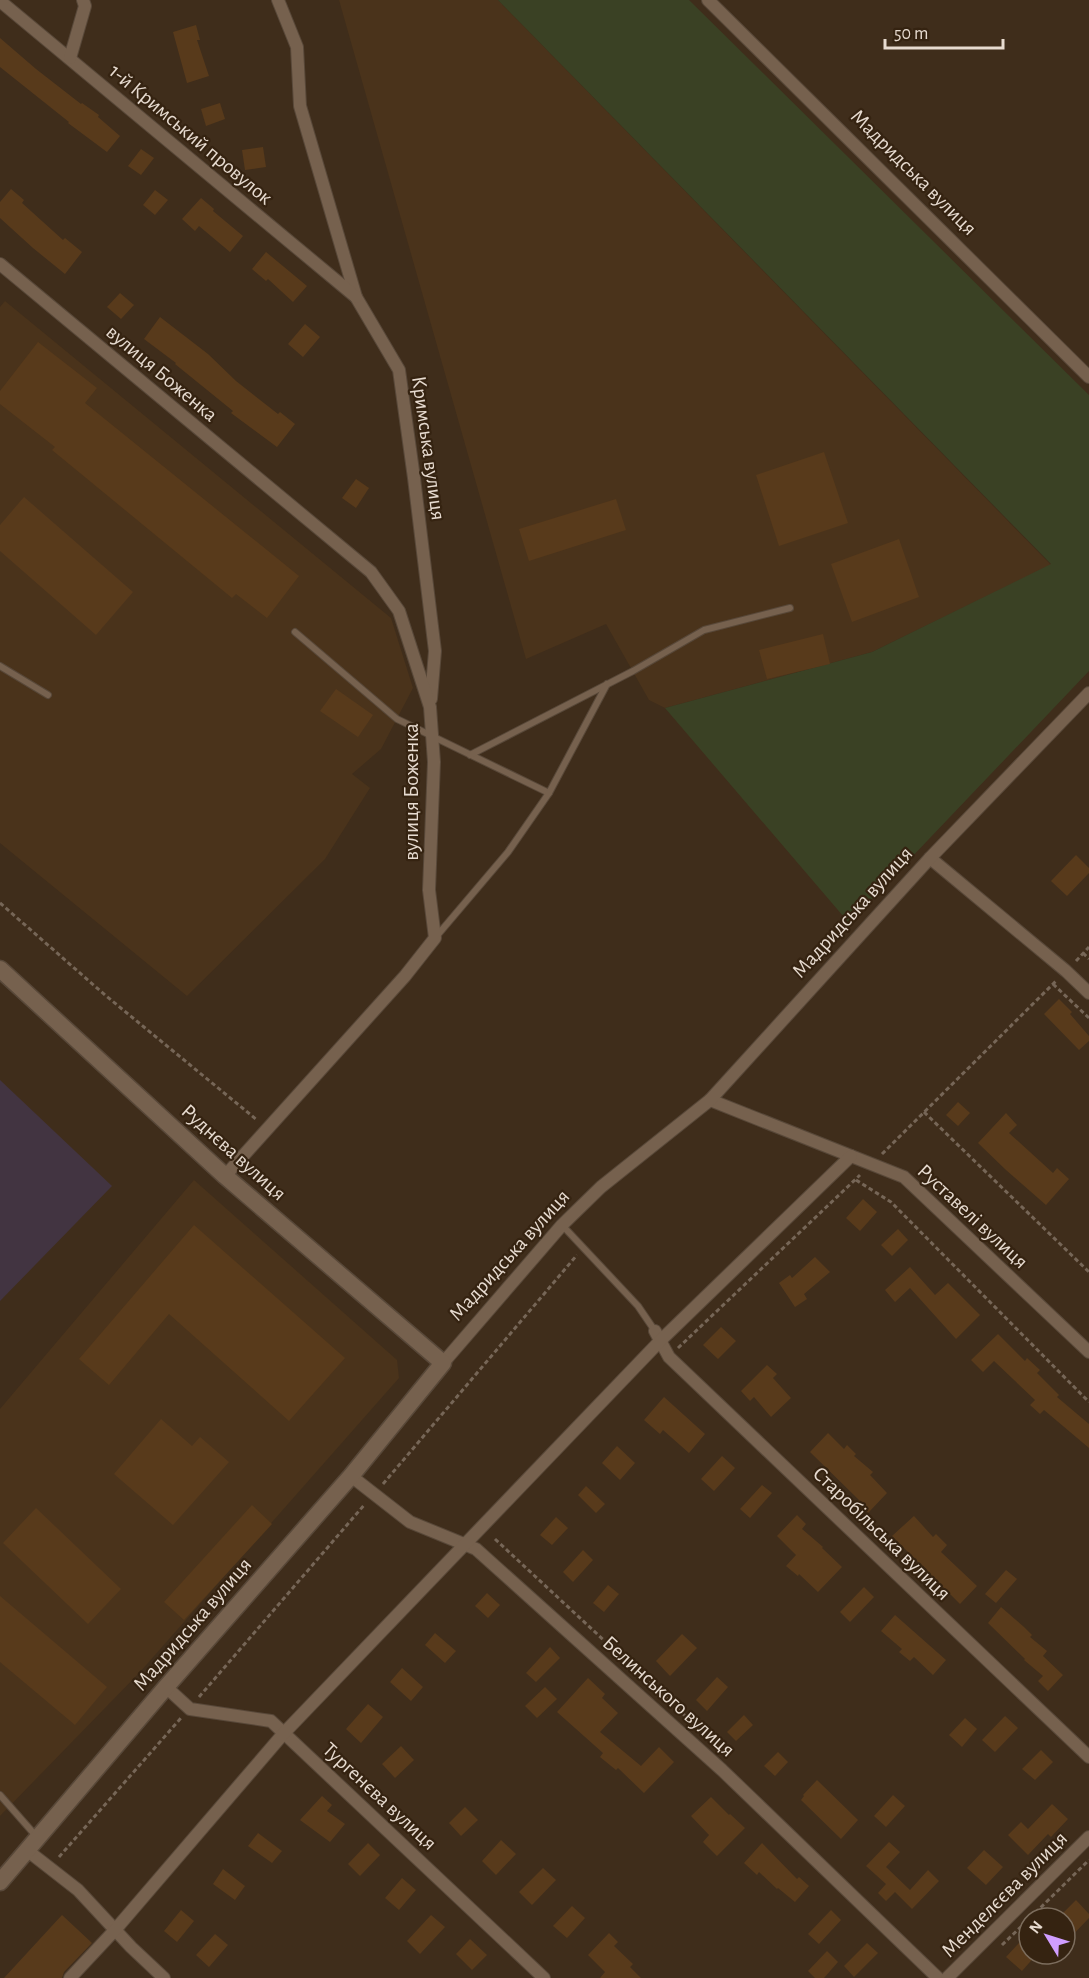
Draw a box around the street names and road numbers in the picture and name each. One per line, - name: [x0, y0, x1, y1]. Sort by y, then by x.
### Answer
- street label: 1-й Кримський провулок: [105, 60, 277, 209]
- street label: Мадридська вулиця: [847, 105, 981, 239]
- street label: вулиця Боженка: [102, 321, 221, 426]
- street label: Кримська вулиця: [408, 375, 449, 521]
- street label: вулиця Боженка: [401, 723, 422, 861]
- street label: Мадридська вулиця: [788, 843, 917, 982]
- street label: Руднєва вулиця: [177, 1100, 290, 1205]
- street label: Руставелі вулиця: [913, 1160, 1032, 1273]
- street label: Мадридська вулиця: [445, 1186, 574, 1325]
- street label: Старобільська вулиця: [809, 1463, 954, 1604]
- street label: Мадридська вулиця: [129, 1554, 256, 1695]
- street label: Белинського вулиця: [599, 1632, 739, 1761]
- street label: Тургенєва вулиця: [319, 1739, 441, 1854]
- street label: Менделєєва вулиця: [937, 1827, 1071, 1961]

